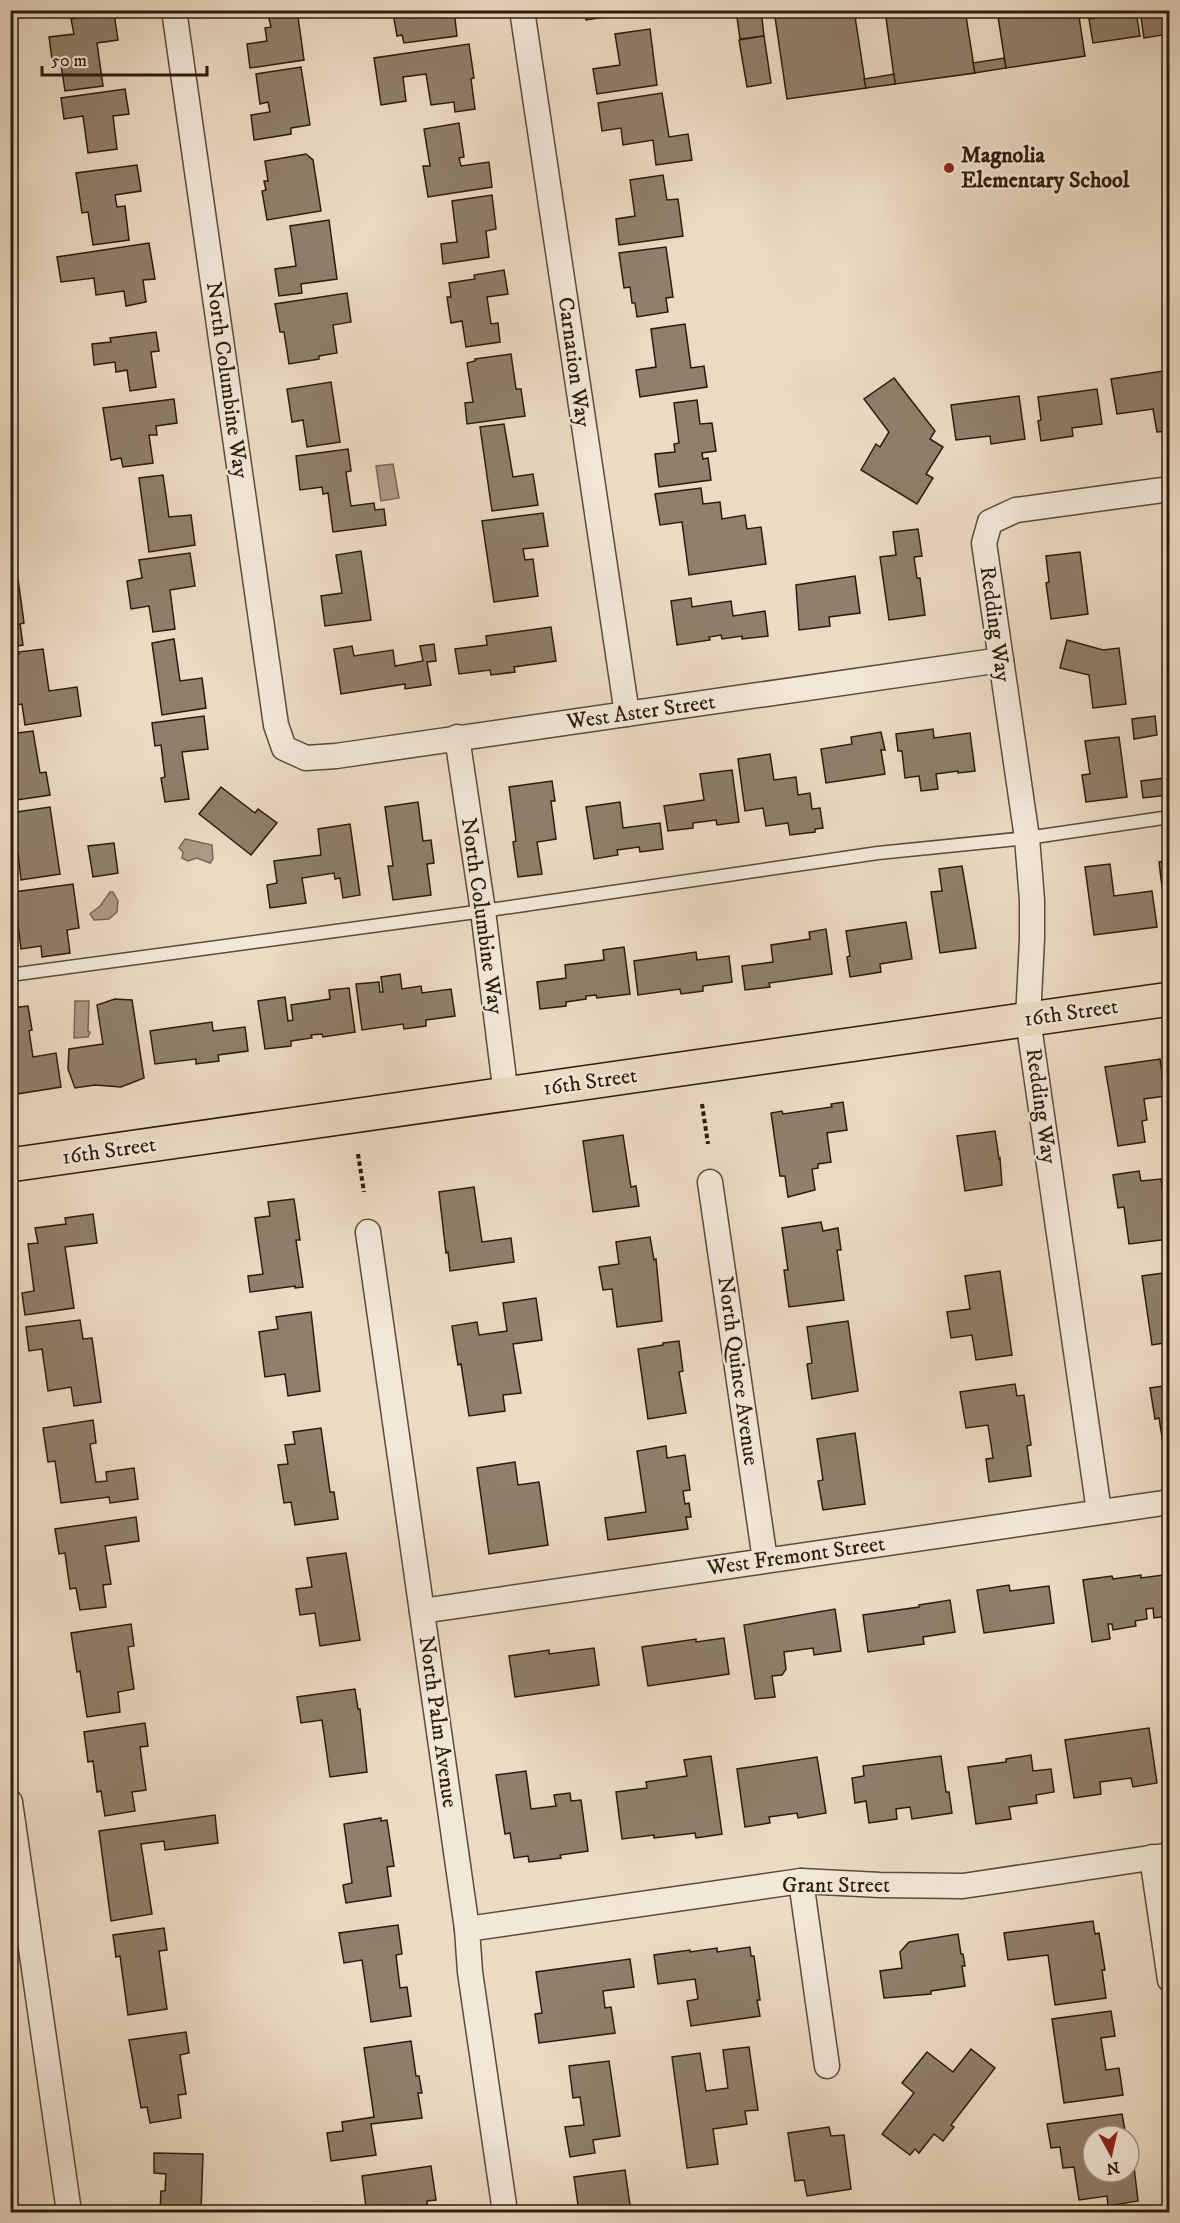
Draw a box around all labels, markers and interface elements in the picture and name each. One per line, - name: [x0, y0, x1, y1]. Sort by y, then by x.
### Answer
- scale bar: [42, 39, 207, 77]
- text: 50 m: [51, 50, 87, 72]
- place label: Magnolia Elementary School: [961, 142, 1130, 194]
- marker: Magnolia Elementary School: [942, 161, 956, 175]
- street label: North Columbine Way: [200, 280, 254, 481]
- street label: Carnation Way: [552, 295, 597, 429]
- street label: Redding Way: [974, 564, 1017, 684]
- street label: West Aster Street: [564, 688, 717, 736]
- street label: North Columbine Way: [455, 816, 509, 1017]
- street label: 16th Street: [1022, 993, 1120, 1033]
- street label: Redding Way: [1020, 1046, 1063, 1166]
- street label: 16th Street: [541, 1062, 639, 1102]
- street label: 16th Street: [60, 1131, 158, 1171]
- street label: North Quince Avenue: [711, 1275, 765, 1467]
- street label: West Fremont Street: [704, 1530, 887, 1582]
- street label: North Palm Avenue: [413, 1634, 463, 1810]
- street label: Grant Street: [782, 1872, 890, 1899]
- north arrow: [1081, 2124, 1141, 2184]
- text: N: [1105, 2157, 1121, 2179]

